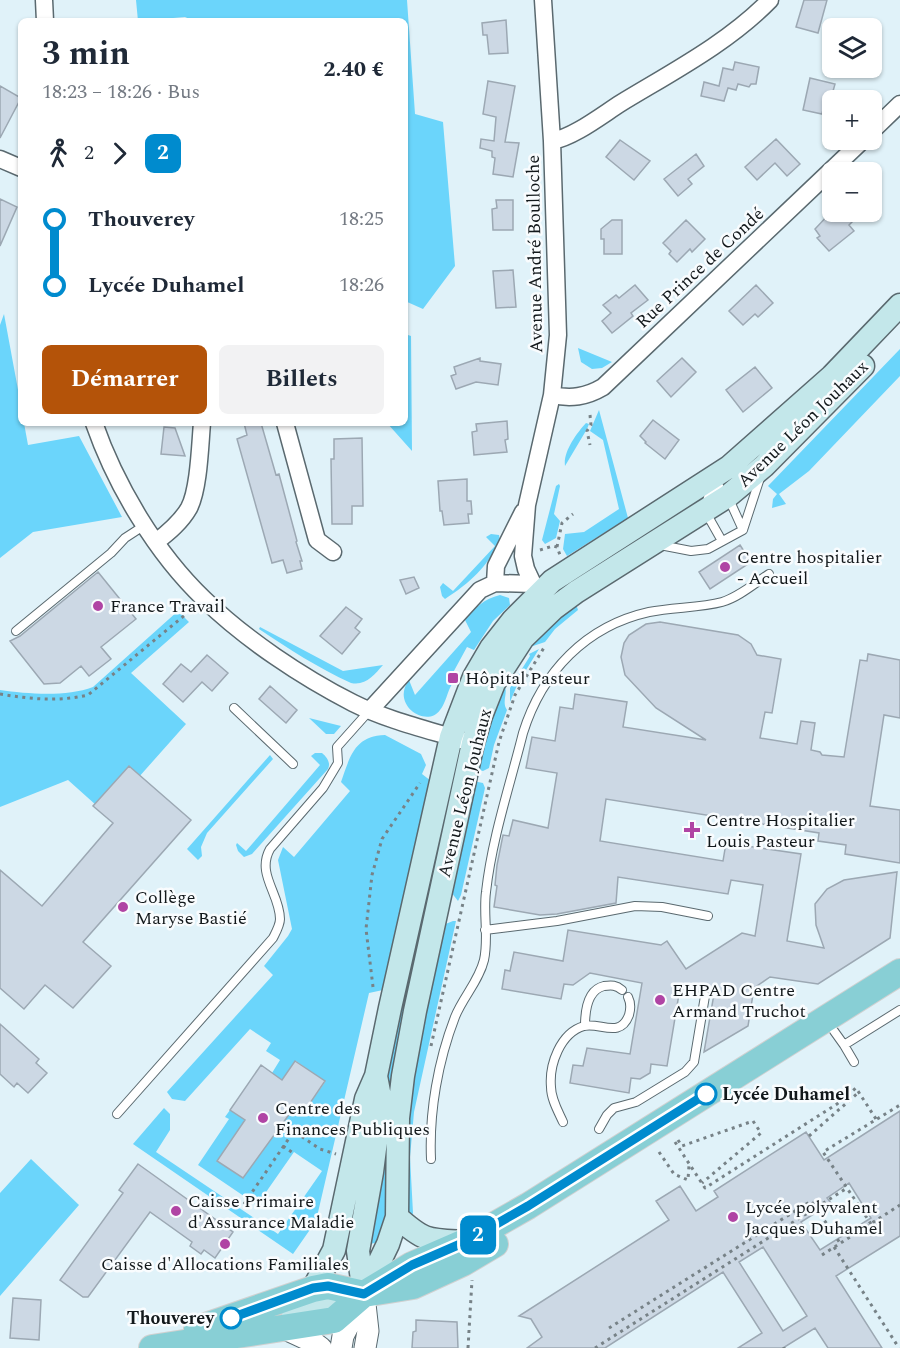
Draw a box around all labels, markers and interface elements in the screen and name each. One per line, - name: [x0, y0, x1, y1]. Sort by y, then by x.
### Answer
- map controls: [822, 18, 882, 222]
- button: layers: [822, 18, 882, 78]
- text: 3 min: [42, 29, 130, 79]
- text: 2.40 €: [323, 53, 384, 86]
- text: 18:23 – 18:26 · Bus: [42, 77, 200, 107]
- button: +: [822, 90, 882, 150]
- icon: walk: [42, 137, 75, 170]
- icon: forward: [103, 137, 136, 170]
- text: 2: [157, 137, 169, 169]
- text: 2: [84, 138, 94, 168]
- street label: Avenue André Boulloche: [520, 155, 550, 353]
- button: −: [822, 162, 882, 222]
- street label: Rue Prince de Condé: [630, 201, 770, 335]
- text: Thouverey: [88, 203, 195, 236]
- text: 18:25: [339, 204, 384, 234]
- text: Lycée Duhamel: [88, 269, 244, 302]
- text: 18:26: [339, 270, 384, 300]
- button: Démarrer: [42, 345, 207, 414]
- button: Billets: [219, 345, 384, 414]
- street label: Avenue Léon Jouhaux: [731, 354, 875, 494]
- place label: Centre hospitalier - Accueil: [737, 544, 882, 592]
- marker: Centre hospitalier - Accueil: [718, 560, 732, 574]
- place label: France Travail: [110, 593, 225, 620]
- marker: France Travail: [91, 599, 105, 613]
- place label: Hôpital Pasteur: [465, 665, 590, 692]
- marker: Hôpital Pasteur: [446, 671, 460, 685]
- street label: Avenue Léon Jouhaux: [431, 706, 499, 880]
- place label: Centre Hospitalier Louis Pasteur: [706, 807, 855, 855]
- marker: Centre Hospitalier Louis Pasteur: [683, 821, 701, 839]
- place label: Collège Maryse Bastié: [135, 884, 247, 932]
- marker: Collège Maryse Bastié: [116, 900, 130, 914]
- place label: EHPAD Centre Armand Truchot: [672, 977, 806, 1025]
- marker: EHPAD Centre Armand Truchot: [653, 993, 667, 1007]
- place label: Lycée Duhamel: [722, 1081, 850, 1108]
- marker: Lycée Duhamel: [695, 1083, 717, 1105]
- place label: Centre des Finances Publiques: [275, 1095, 430, 1143]
- marker: Centre des Finances Publiques: [256, 1111, 270, 1125]
- place label: Caisse Primaire d'Assurance Maladie: [188, 1188, 354, 1236]
- place label: Lycée polyvalent Jacques Duhamel: [745, 1194, 883, 1242]
- marker: Caisse Primaire d'Assurance Maladie: [169, 1204, 183, 1218]
- marker: Lycée polyvalent Jacques Duhamel: [726, 1210, 740, 1224]
- line badge: 2: [458, 1216, 498, 1254]
- text: 2: [472, 1219, 484, 1251]
- marker: Caisse d'Allocations Familiales: [218, 1237, 232, 1251]
- place label: Caisse d'Allocations Familiales: [101, 1251, 349, 1278]
- place label: Thouverey: [127, 1305, 215, 1332]
- marker: Thouverey: [220, 1307, 242, 1329]

